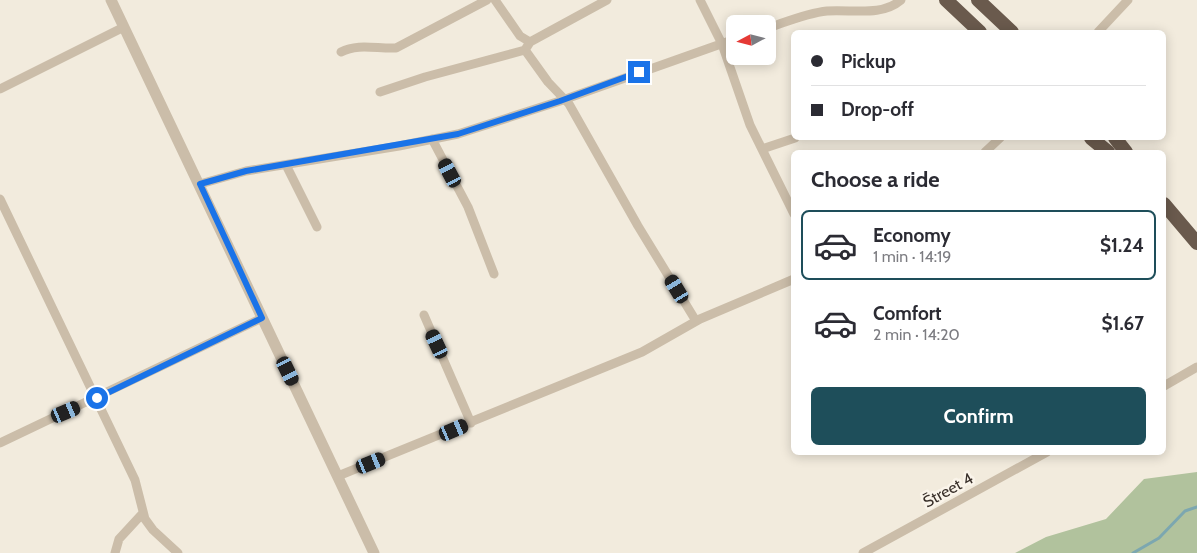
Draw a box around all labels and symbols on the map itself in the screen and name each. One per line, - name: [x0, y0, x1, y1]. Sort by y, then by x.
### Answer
- north arrow: [726, 15, 776, 65]
- route end: [628, 61, 650, 83]
- car: [436, 156, 463, 190]
- car: [662, 272, 691, 306]
- car: [423, 327, 450, 361]
- car: [274, 354, 301, 388]
- route start: [86, 387, 108, 409]
- car: [49, 399, 82, 425]
- car: [437, 417, 470, 443]
- car: [354, 450, 387, 476]
- street label: S̄treet 4: [920, 469, 976, 511]

